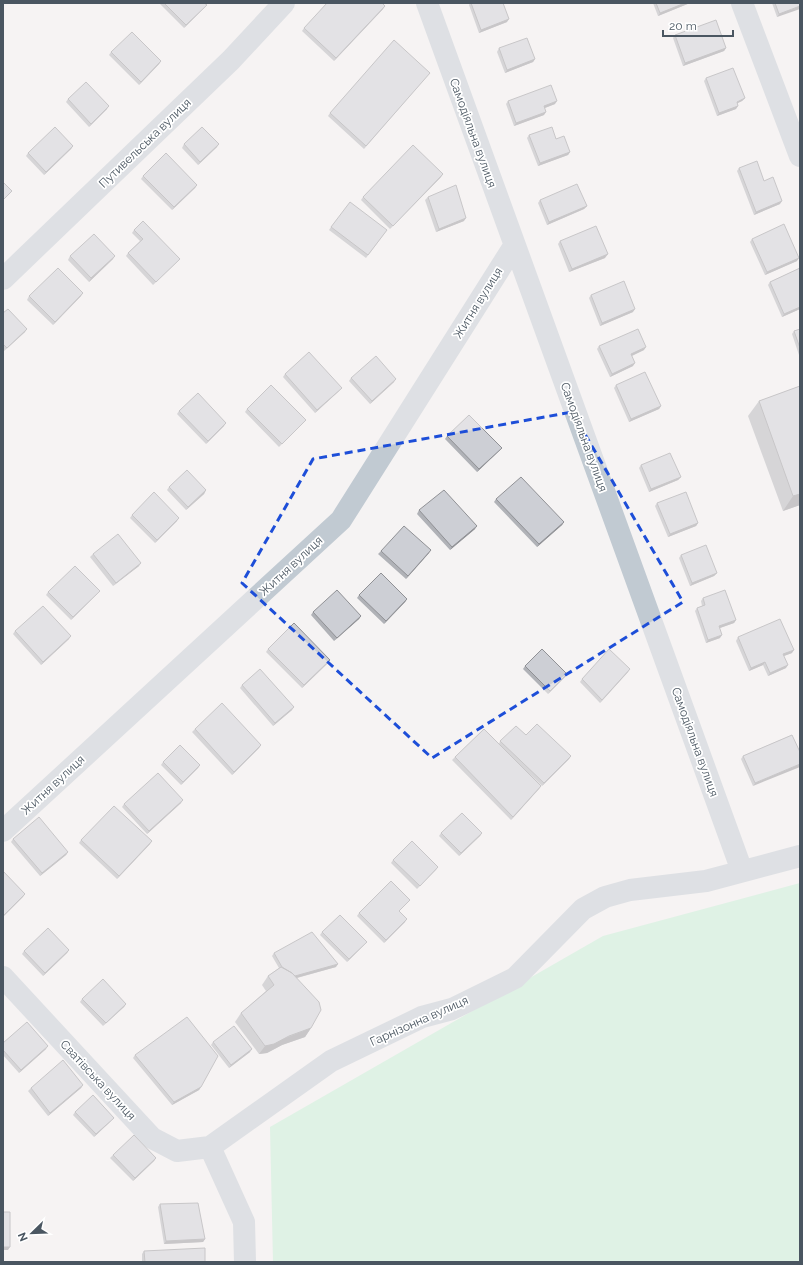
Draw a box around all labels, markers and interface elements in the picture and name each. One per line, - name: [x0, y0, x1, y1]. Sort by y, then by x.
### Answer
- scale bar: [663, 12, 733, 38]
- text: 20 m: [669, 19, 697, 33]
- street label: Самодіяльна вулиця: [447, 76, 499, 190]
- street label: Путивельська вулиця: [96, 95, 194, 191]
- street label: Житня вулиця: [451, 265, 505, 341]
- street label: Самодіяльна вулиця: [558, 380, 610, 494]
- street label: Житня вулиця: [257, 533, 325, 599]
- street label: Самодіяльна вулиця: [669, 685, 721, 799]
- street label: Житня вулиця: [19, 752, 87, 818]
- street label: Гарнізонна вулиця: [368, 993, 470, 1049]
- street label: Сватівська вулиця: [57, 1037, 139, 1123]
- north arrow: [12, 1213, 52, 1253]
- text: N: [16, 1230, 31, 1243]

